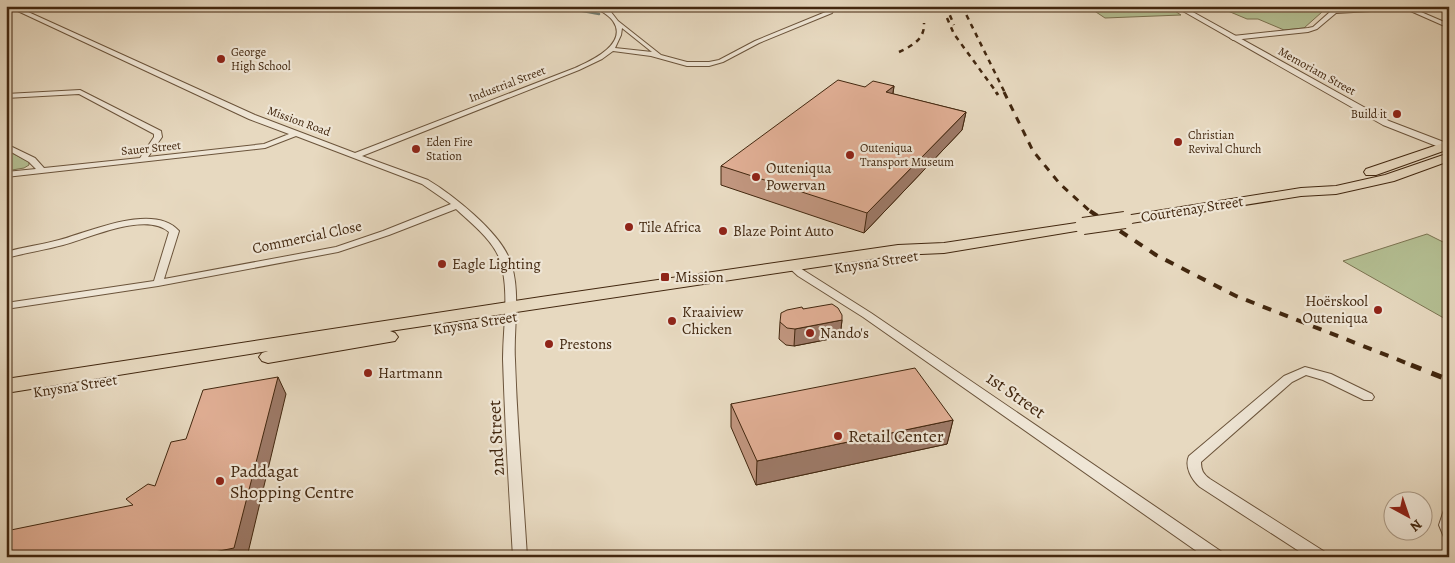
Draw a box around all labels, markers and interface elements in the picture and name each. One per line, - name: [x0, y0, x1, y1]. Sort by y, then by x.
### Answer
- street label: Memoriam Street: [1275, 43, 1359, 99]
- place label: George High School: [231, 44, 291, 74]
- marker: George High School: [215, 53, 227, 65]
- street label: Industrial Street: [466, 62, 548, 106]
- street label: Mission Road: [265, 102, 333, 140]
- place label: Build it: [1351, 106, 1387, 122]
- marker: Build it: [1391, 108, 1403, 120]
- place label: Christian Revival Church: [1188, 127, 1262, 157]
- place label: Eden Fire Station: [426, 134, 473, 164]
- marker: Christian Revival Church: [1172, 136, 1184, 148]
- street label: Sauer Street: [120, 137, 182, 159]
- place label: Outeniqua Transport Museum: [860, 140, 954, 170]
- marker: Eden Fire Station: [410, 143, 422, 155]
- marker: Outeniqua Transport Museum: [844, 149, 856, 161]
- place label: Outeniqua Powervan: [766, 158, 831, 195]
- marker: Outeniqua Powervan: [750, 171, 762, 183]
- street label: Courtenay Street: [1139, 191, 1245, 227]
- street label: Commercial Close: [250, 216, 364, 258]
- place label: Tile Africa: [639, 217, 701, 237]
- marker: Tile Africa: [623, 221, 635, 233]
- place label: Blaze Point Auto: [733, 221, 834, 241]
- marker: Blaze Point Auto: [717, 225, 729, 237]
- street label: Knysna Street: [832, 245, 920, 279]
- place label: Eagle Lighting: [452, 254, 541, 274]
- marker: Eagle Lighting: [436, 258, 448, 270]
- place label: Mission: [675, 267, 724, 287]
- marker: Mission: [659, 271, 671, 283]
- place label: Hoërskool Outeniqua: [1303, 291, 1368, 328]
- place label: Kraaiview Chicken: [682, 302, 744, 339]
- marker: Hoërskool Outeniqua: [1372, 304, 1384, 316]
- street label: Knysna Street: [431, 306, 519, 340]
- marker: Kraaiview Chicken: [666, 315, 678, 327]
- place label: Nando's: [820, 323, 869, 343]
- marker: Nando's: [804, 327, 816, 339]
- place label: Prestons: [559, 334, 612, 354]
- marker: Prestons: [543, 338, 555, 350]
- place label: Hartmann: [378, 363, 443, 383]
- street label: 1st Street: [982, 366, 1050, 424]
- marker: Hartmann: [362, 367, 374, 379]
- street label: Knysna Street: [31, 369, 119, 403]
- street label: 2nd Street: [482, 399, 510, 477]
- place label: Retail Center: [848, 424, 944, 448]
- marker: Retail Center: [832, 430, 844, 442]
- place label: Paddagat Shopping Centre: [230, 459, 354, 504]
- marker: Paddagat Shopping Centre: [214, 475, 226, 487]
- north arrow: [1382, 490, 1432, 540]
- text: N: [1406, 515, 1426, 536]

